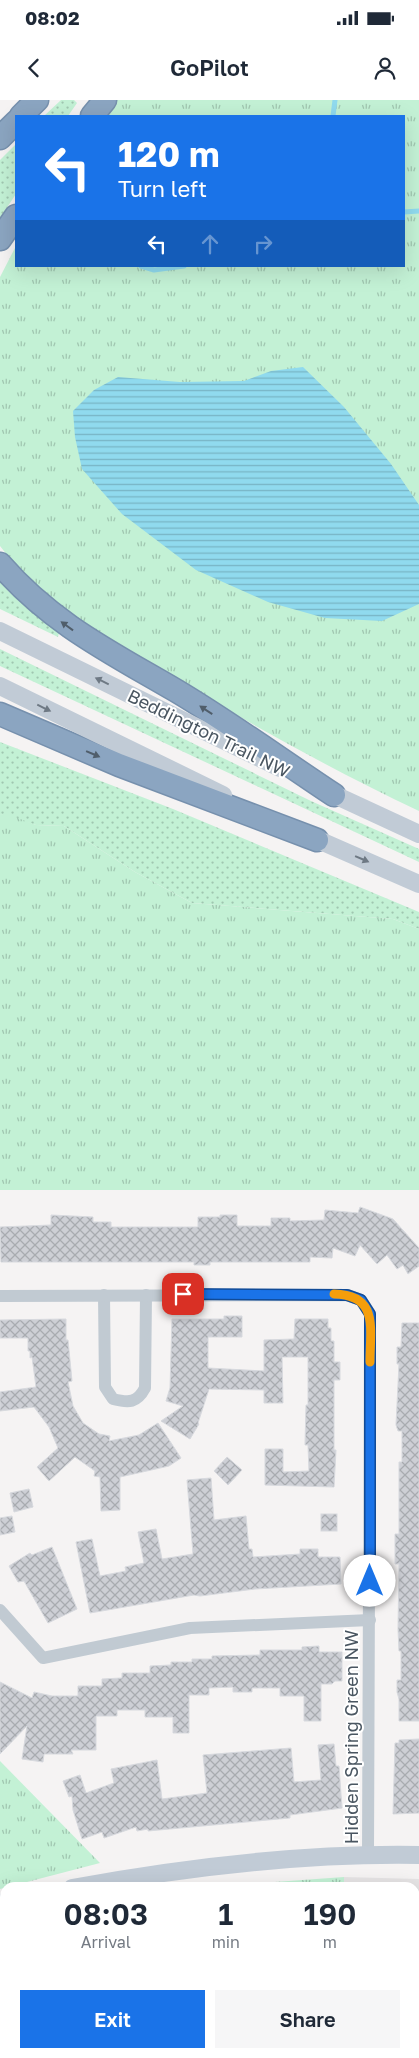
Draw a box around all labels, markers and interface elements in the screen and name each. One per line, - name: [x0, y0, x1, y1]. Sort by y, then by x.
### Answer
- text: 08:02: [25, 6, 80, 29]
- icon: back: [20, 54, 48, 82]
- text: GoPilot: [170, 54, 249, 81]
- icon: person: [371, 54, 399, 82]
- text: 120 m: [118, 133, 220, 175]
- icon: left: [35, 135, 100, 200]
- text: Turn left: [118, 175, 207, 202]
- icon: left: [143, 230, 171, 258]
- icon: ahead: [196, 230, 224, 258]
- icon: right: [249, 230, 277, 258]
- one-way arrow: [60, 621, 74, 631]
- one-way arrow: [94, 677, 109, 685]
- street label: Beddington Trail NW: [124, 684, 294, 782]
- one-way arrow: [37, 704, 51, 712]
- one-way arrow: [199, 705, 212, 715]
- one-way arrow: [86, 750, 100, 758]
- one-way arrow: [355, 856, 369, 864]
- pin: [162, 1273, 204, 1315]
- icon: arrive: [169, 1280, 197, 1308]
- position arrow: [343, 1554, 395, 1606]
- street label: Hidden Spring Green NW: [340, 1630, 362, 1844]
- text: 08:03: [64, 1896, 148, 1932]
- text: 1: [218, 1896, 233, 1932]
- text: 190: [303, 1896, 356, 1932]
- text: Arrival: [81, 1932, 131, 1952]
- text: min: [212, 1932, 240, 1952]
- text: m: [323, 1932, 337, 1952]
- button: Exit: [20, 1990, 205, 2048]
- button: Share: [215, 1990, 400, 2048]

